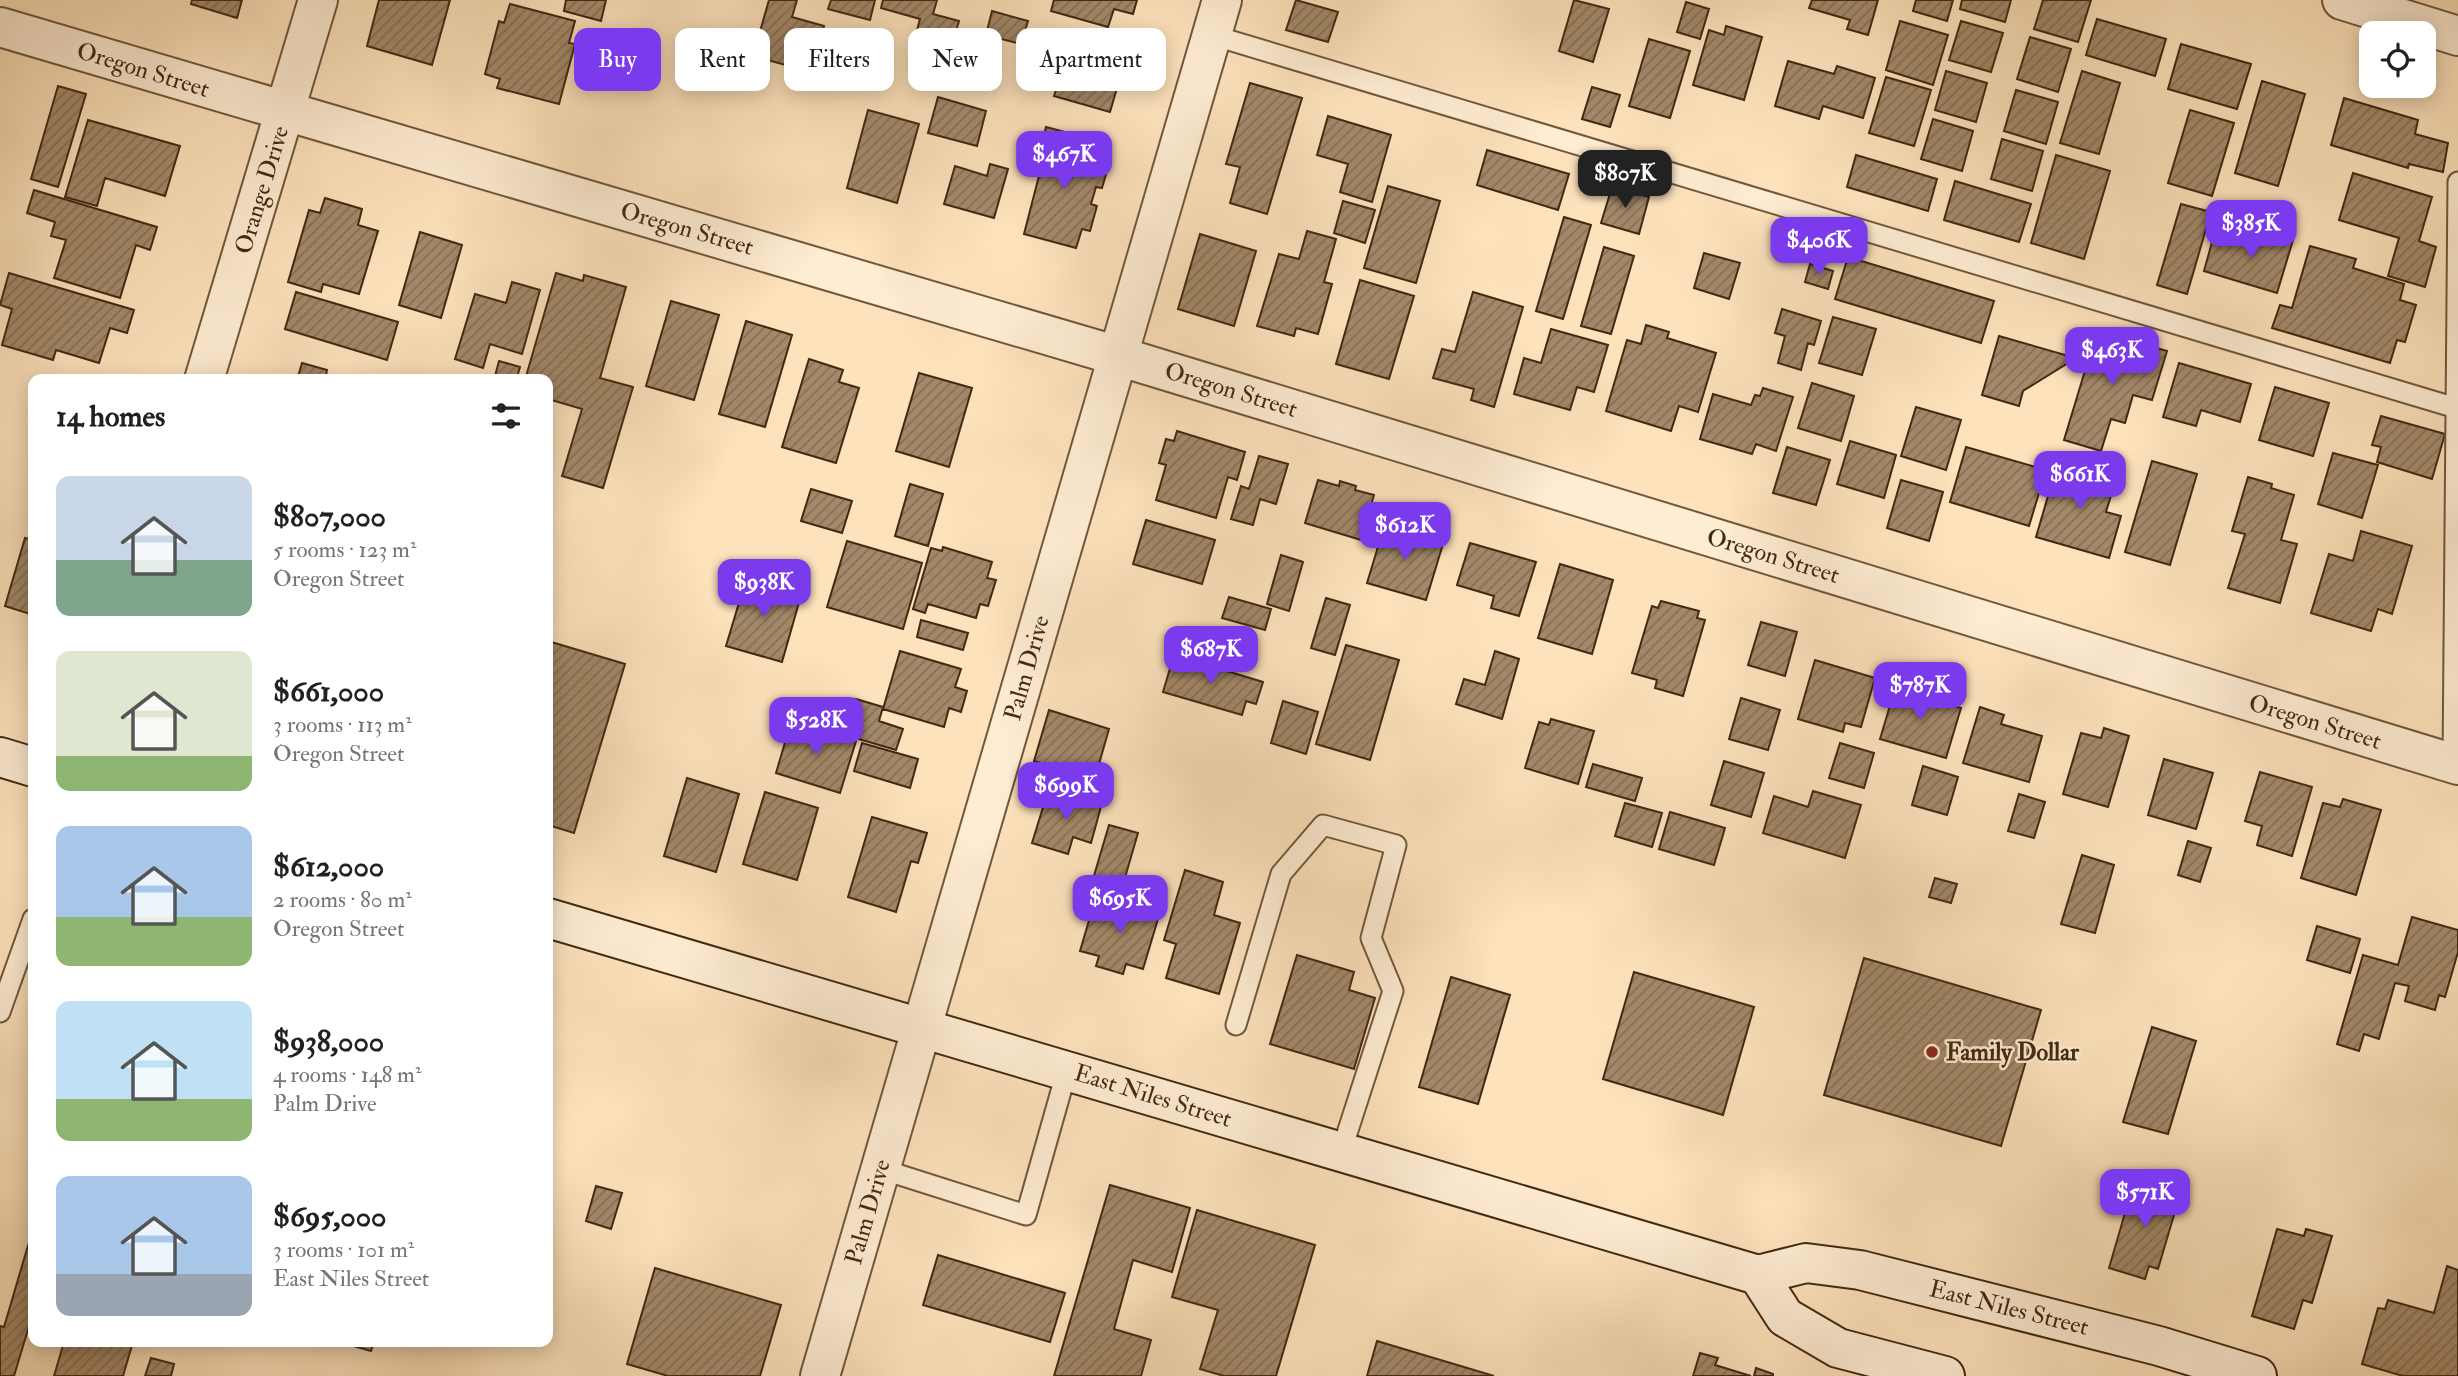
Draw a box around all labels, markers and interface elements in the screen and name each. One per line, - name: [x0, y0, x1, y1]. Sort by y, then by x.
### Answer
- map controls: [2359, 21, 2436, 98]
- button: locate: [2359, 21, 2436, 98]
- chip: Buy: [574, 28, 661, 91]
- chip: Rent: [675, 28, 770, 91]
- chip: Filters: [784, 28, 894, 91]
- chip: New: [908, 28, 1002, 91]
- chip: Apartment: [1016, 28, 1166, 91]
- street label: Oregon Street: [73, 35, 213, 105]
- street label: Orange Drive: [228, 122, 296, 258]
- pin: $467K: [1015, 132, 1113, 191]
- text: $467K: [1032, 139, 1096, 168]
- pin: $807K: [1576, 150, 1674, 210]
- text: $807K: [1594, 158, 1656, 187]
- street label: Oregon Street: [617, 195, 757, 263]
- pin: $385K: [2202, 201, 2300, 260]
- text: $385K: [2222, 208, 2280, 237]
- pin: $406K: [1770, 218, 1868, 277]
- text: $406K: [1787, 225, 1851, 254]
- pin: $463K: [2063, 328, 2161, 387]
- text: $463K: [2081, 335, 2143, 364]
- street label: Oregon Street: [1161, 355, 1301, 425]
- icon: filters: [487, 397, 525, 435]
- text: 14 homes: [56, 398, 165, 435]
- pin: $661K: [2031, 452, 2129, 511]
- text: $661K: [2050, 459, 2110, 488]
- text: $807,000: [273, 498, 386, 535]
- pin: $612K: [1356, 503, 1454, 562]
- icon: home: [112, 504, 196, 588]
- text: $612K: [1375, 510, 1435, 539]
- street label: Oregon Street: [1703, 521, 1843, 591]
- text: 5 rooms · 123 m²: [273, 535, 416, 564]
- pin: $938K: [715, 560, 813, 619]
- text: Oregon Street: [273, 564, 404, 593]
- text: $938K: [734, 567, 794, 596]
- street label: Palm Drive: [997, 612, 1057, 724]
- pin: $687K: [1162, 626, 1260, 686]
- text: $687K: [1180, 634, 1242, 663]
- pin: $787K: [1871, 662, 1969, 722]
- text: $787K: [1889, 670, 1951, 699]
- text: $661,000: [273, 673, 384, 710]
- icon: home: [112, 679, 196, 763]
- street label: Oregon Street: [2245, 687, 2385, 757]
- pin: $528K: [767, 698, 865, 757]
- text: $528K: [785, 705, 847, 734]
- text: 3 rooms · 113 m²: [273, 710, 412, 739]
- text: Oregon Street: [273, 739, 404, 768]
- pin: $699K: [1017, 762, 1115, 822]
- text: $699K: [1034, 770, 1098, 799]
- text: $612,000: [273, 848, 384, 885]
- icon: home: [112, 854, 196, 938]
- pin: $695K: [1071, 876, 1169, 935]
- text: $695K: [1089, 883, 1151, 912]
- text: 2 rooms · 80 m²: [273, 885, 412, 914]
- text: Oregon Street: [273, 914, 404, 943]
- text: $938,000: [273, 1023, 384, 1060]
- icon: home: [112, 1029, 196, 1113]
- place label: Family Dollar: [1946, 1037, 2080, 1068]
- marker: Family Dollar: [1924, 1044, 1940, 1060]
- street label: East Niles Street: [1070, 1057, 1236, 1135]
- text: 4 rooms · 148 m²: [273, 1060, 421, 1089]
- text: Palm Drive: [273, 1089, 377, 1118]
- street label: Palm Drive: [838, 1156, 898, 1268]
- pin: $571K: [2096, 1170, 2194, 1229]
- text: $571K: [2116, 1177, 2174, 1206]
- text: $695,000: [273, 1198, 386, 1235]
- icon: home: [112, 1204, 196, 1288]
- text: 3 rooms · 101 m²: [273, 1235, 414, 1264]
- text: East Niles Street: [273, 1264, 429, 1293]
- street label: East Niles Street: [1926, 1273, 2092, 1343]

